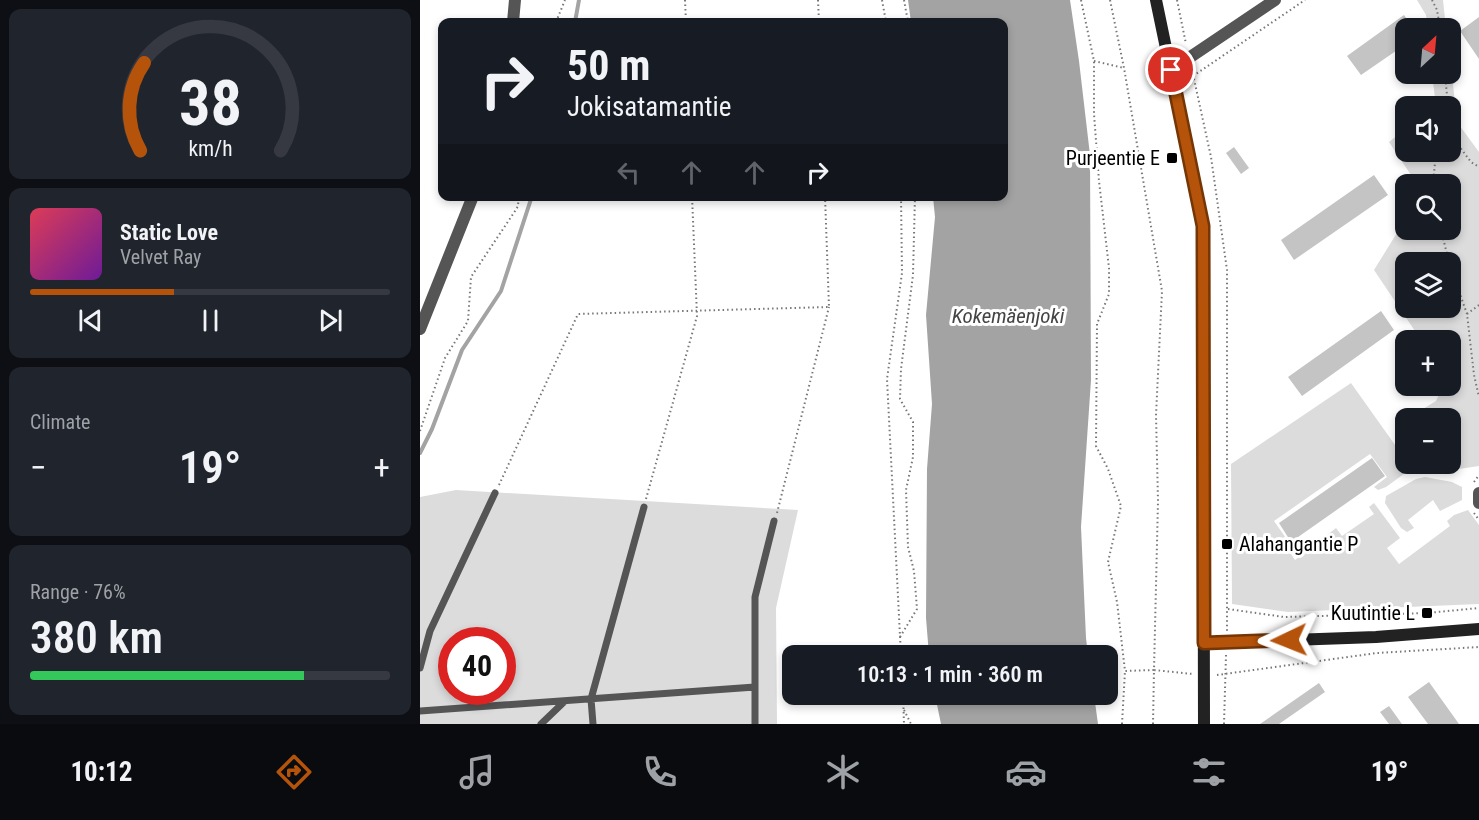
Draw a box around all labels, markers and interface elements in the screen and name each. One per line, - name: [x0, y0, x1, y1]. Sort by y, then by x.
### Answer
- north arrow: [1395, 18, 1461, 84]
- map controls: [1395, 18, 1461, 474]
- text: 50 m: [567, 41, 650, 90]
- icon: right: [468, 42, 546, 120]
- pin: [1145, 44, 1196, 95]
- icon: arrive: [1154, 53, 1187, 86]
- text: 38: [178, 67, 242, 140]
- text: Jokisatamantie: [567, 91, 731, 123]
- button: sound: [1395, 96, 1461, 162]
- text: km/h: [188, 136, 232, 161]
- place label: Purjeentie E: [1066, 146, 1160, 170]
- marker: Purjeentie E: [1165, 151, 1179, 165]
- icon: left: [612, 156, 645, 189]
- icon: ahead: [675, 156, 708, 189]
- icon: ahead: [738, 156, 771, 189]
- icon: right: [801, 156, 834, 189]
- button: search: [1395, 174, 1461, 240]
- text: Static Love: [120, 220, 218, 245]
- text: Velvet Ray: [120, 245, 201, 269]
- button: layers: [1395, 252, 1461, 318]
- icon: previous: [74, 304, 107, 337]
- icon: pause: [194, 304, 227, 337]
- icon: next: [314, 304, 347, 337]
- water label: Kokemäenjoki: [952, 304, 1065, 328]
- button: +: [1395, 330, 1461, 396]
- button: −: [1395, 408, 1461, 474]
- text: Climate: [30, 410, 90, 434]
- text: 19°: [179, 441, 241, 494]
- text: −: [30, 448, 47, 487]
- text: +: [374, 448, 390, 487]
- place label: Alahangantie P: [1239, 532, 1358, 556]
- marker: Alahangantie P: [1220, 537, 1234, 551]
- text: Range · 76%: [30, 580, 126, 604]
- place label: Kuutintie L: [1331, 601, 1415, 625]
- marker: Kuutintie L: [1420, 606, 1434, 620]
- position arrow: [1257, 608, 1321, 672]
- text: 380 km: [30, 611, 163, 664]
- speed limit sign: 40: [438, 627, 516, 705]
- text: 10:13 · 1 min · 360 m: [857, 662, 1043, 687]
- icon: directions: [273, 751, 315, 793]
- icon: music: [456, 751, 498, 793]
- icon: phone: [639, 751, 681, 793]
- icon: climate: [822, 751, 864, 793]
- icon: car: [1005, 751, 1047, 793]
- icon: filters: [1188, 751, 1230, 793]
- text: 10:12: [70, 756, 132, 788]
- text: 19°: [1371, 756, 1408, 788]

